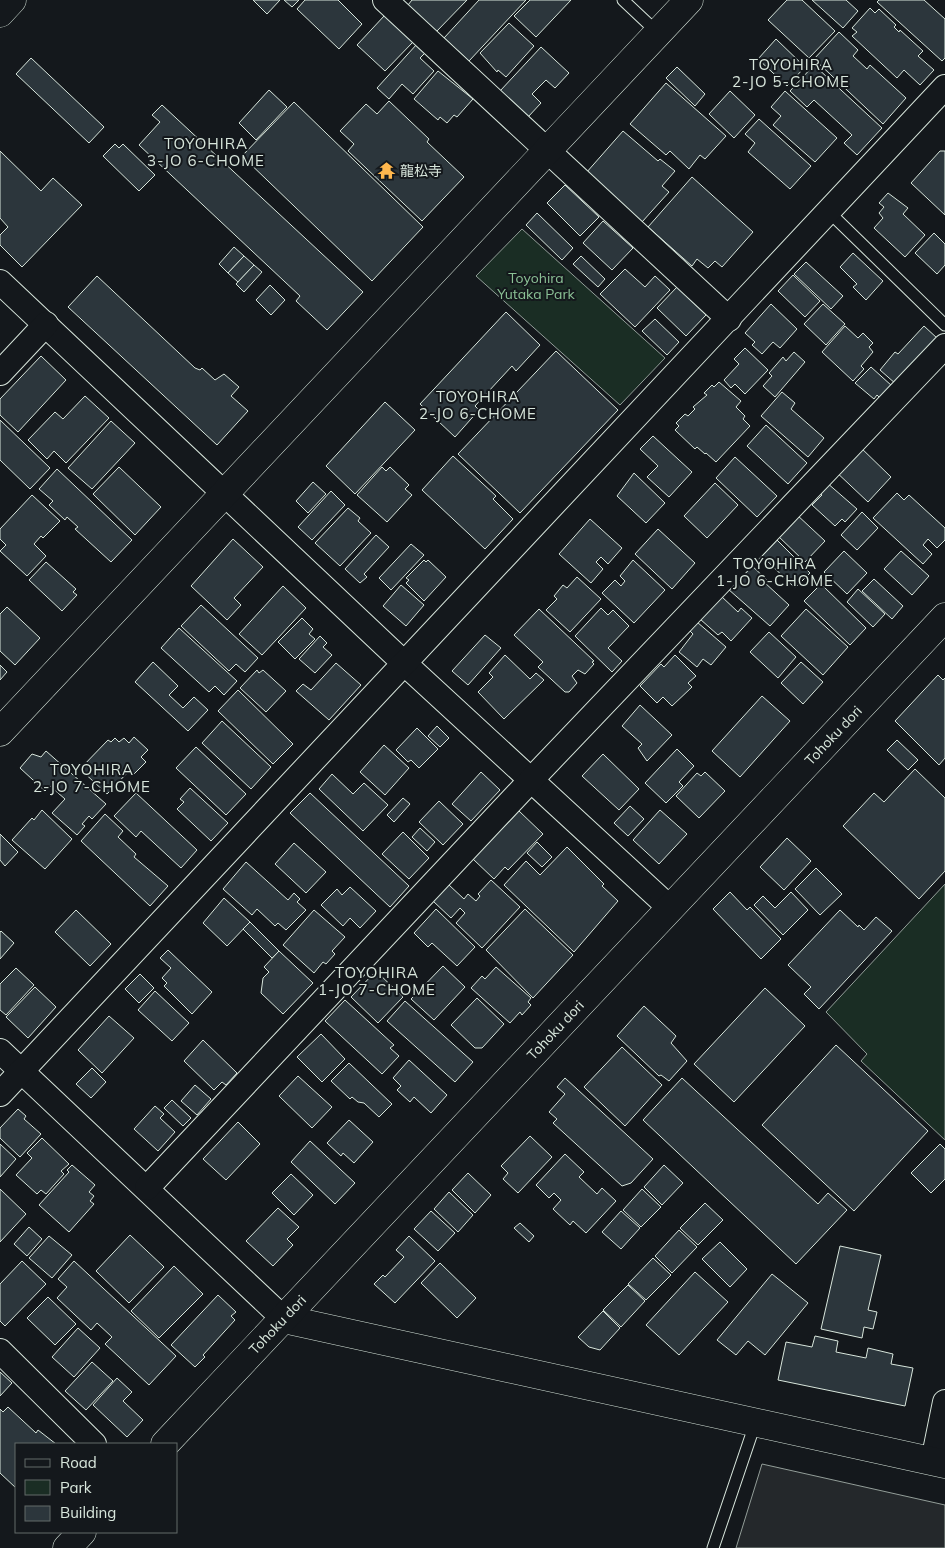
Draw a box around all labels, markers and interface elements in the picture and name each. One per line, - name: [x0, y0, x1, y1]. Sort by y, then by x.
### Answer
- district label: TOYOHIRA 2-JO 5-CHOME: [732, 55, 850, 91]
- district label: TOYOHIRA 3-JO 6-CHOME: [147, 134, 265, 170]
- temple icon: 龍松寺: [376, 161, 396, 181]
- place label: 龍松寺: [400, 162, 442, 180]
- park label: Toyohira Yutaka Park: [496, 269, 576, 303]
- district label: TOYOHIRA 2-JO 6-CHOME: [419, 387, 537, 423]
- district label: TOYOHIRA 1-JO 6-CHOME: [716, 554, 834, 590]
- street label: Tohoku dori: [801, 702, 866, 769]
- district label: TOYOHIRA 2-JO 7-CHOME: [33, 760, 151, 796]
- district label: TOYOHIRA 1-JO 7-CHOME: [318, 963, 436, 999]
- street label: Tohoku dori: [523, 996, 588, 1064]
- street label: Tohoku dori: [245, 1291, 310, 1358]
- legend: [15, 1443, 178, 1533]
- text: Road: [60, 1453, 97, 1472]
- text: Park: [60, 1478, 92, 1497]
- text: Building: [60, 1503, 116, 1522]

